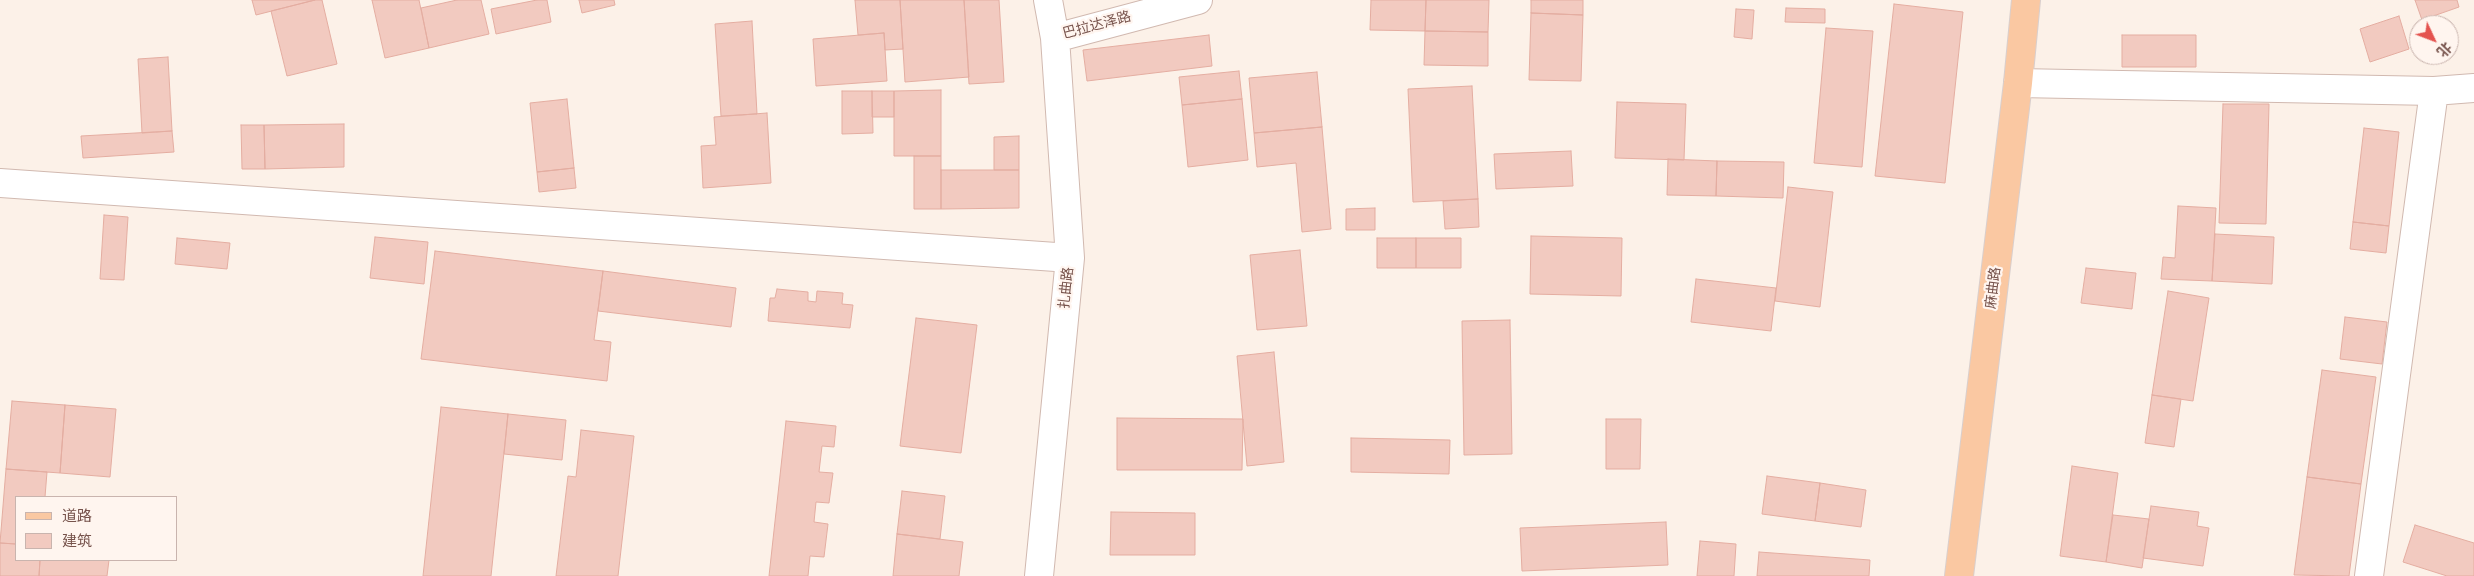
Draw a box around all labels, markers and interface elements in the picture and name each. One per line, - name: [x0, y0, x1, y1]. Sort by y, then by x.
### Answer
- street label: 巴拉达泽路: [1061, 9, 1133, 43]
- north arrow: [2409, 15, 2459, 65]
- text: 北: [2432, 38, 2457, 62]
- street label: 扎曲路: [1056, 266, 1078, 310]
- street label: 麻曲路: [1983, 266, 2005, 310]
- legend: [15, 496, 178, 561]
- text: 道路: [62, 504, 92, 527]
- text: 建筑: [62, 529, 92, 552]

